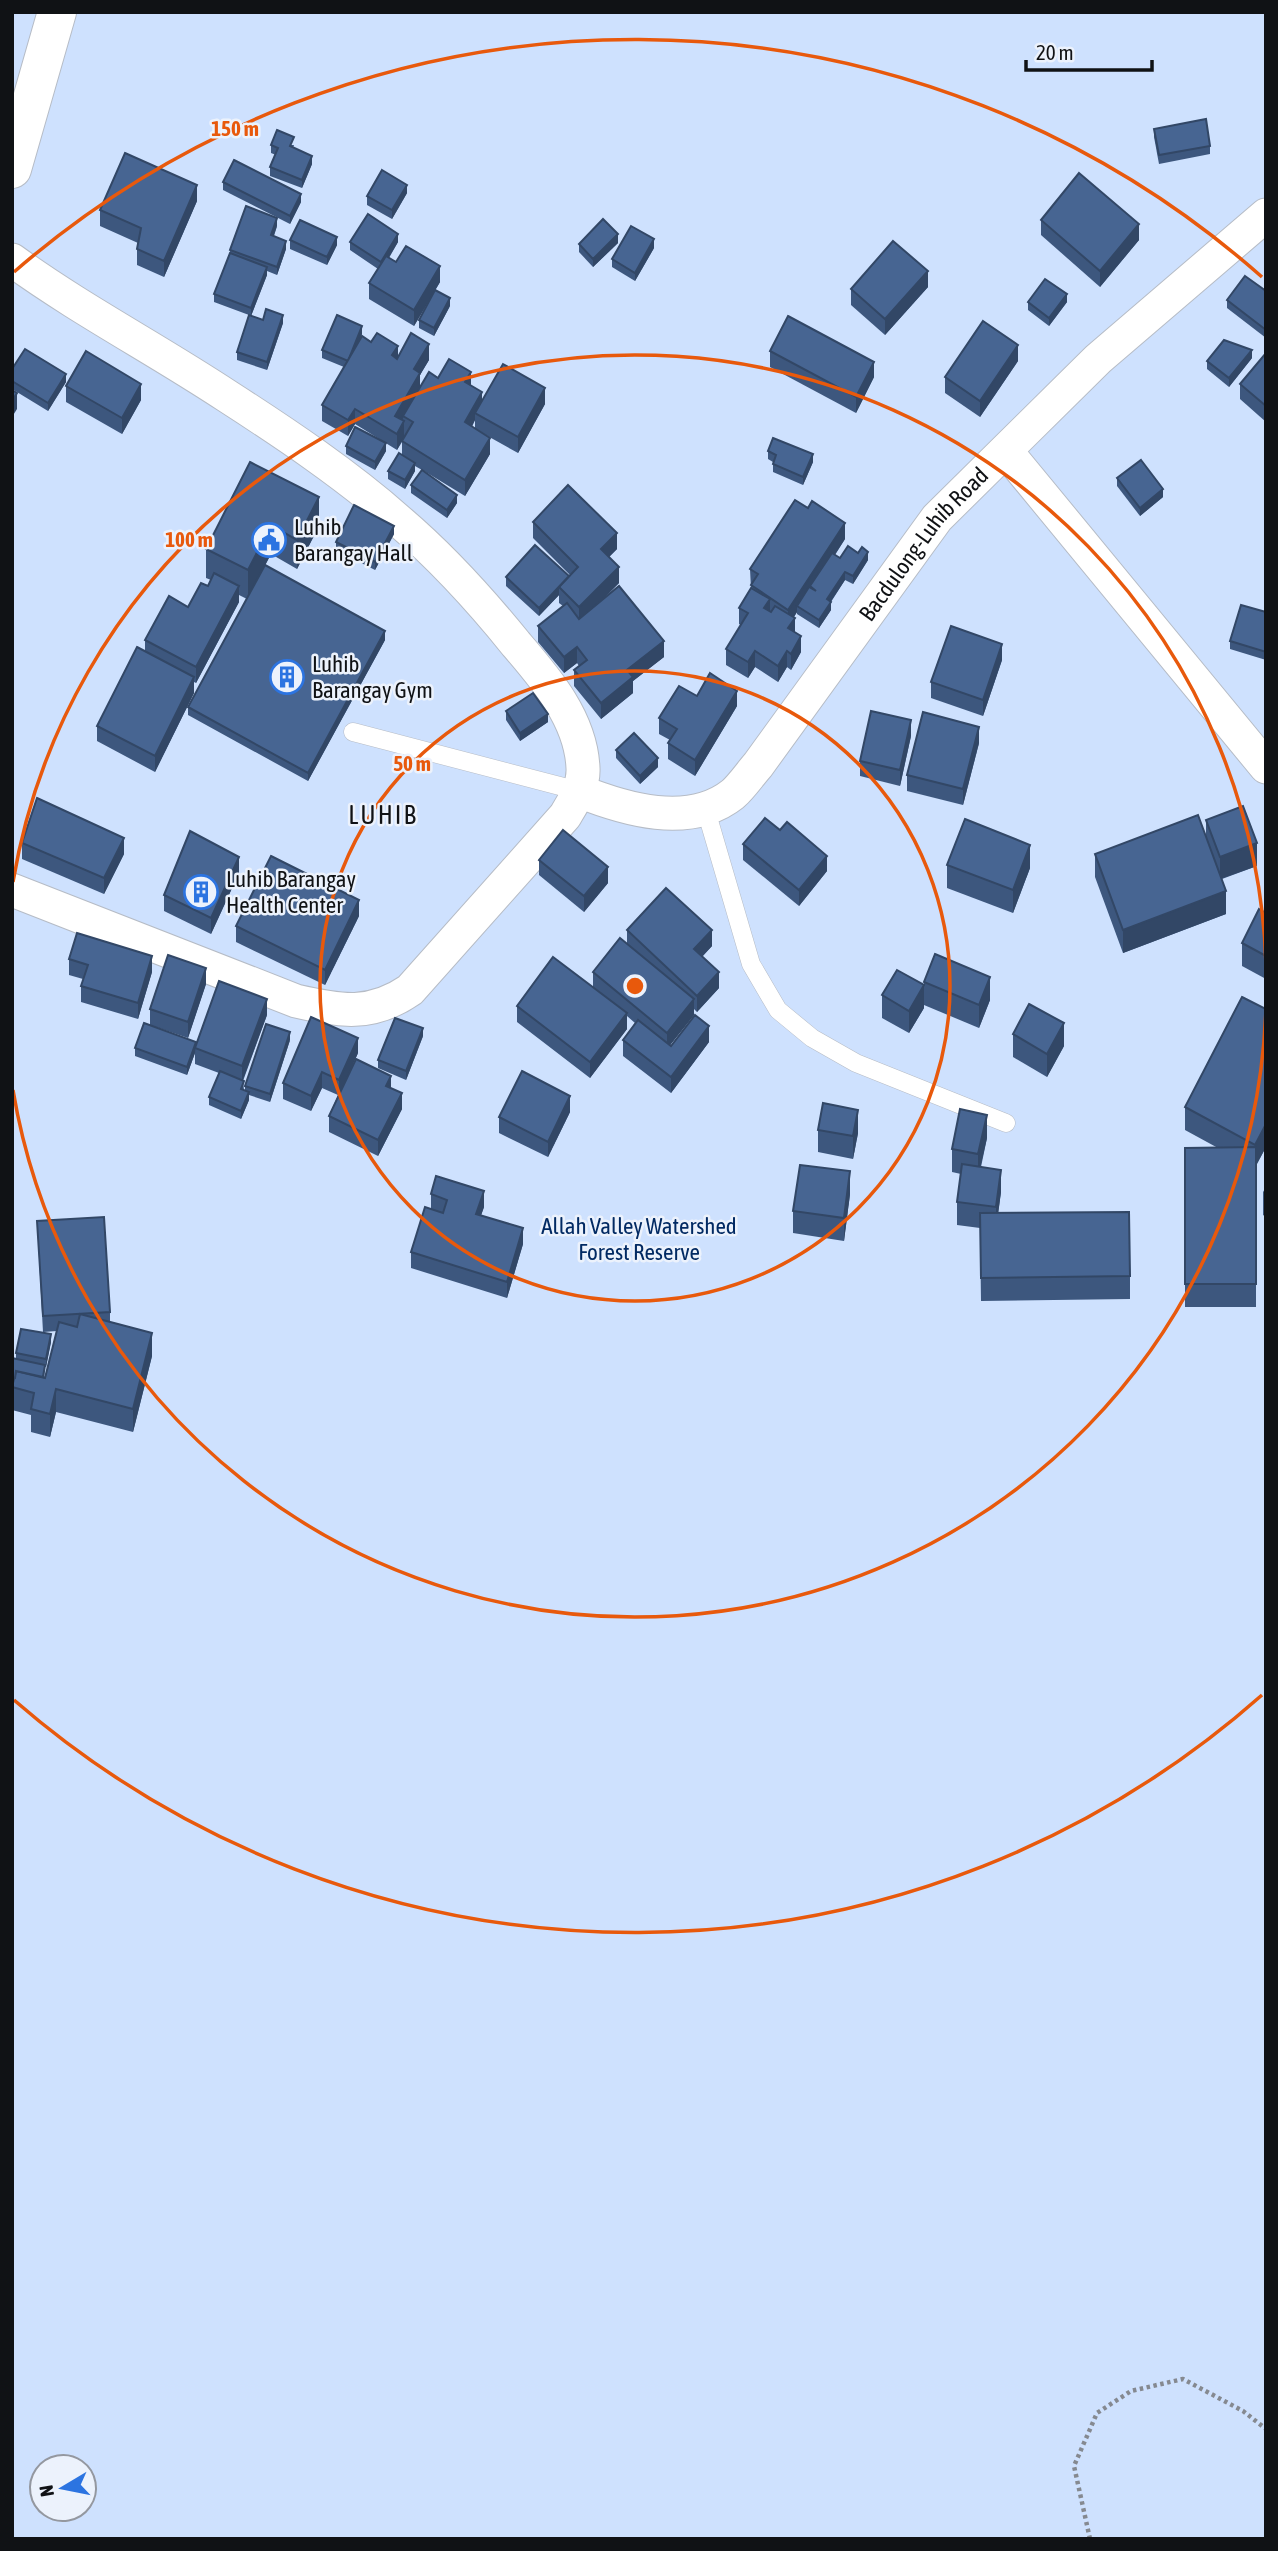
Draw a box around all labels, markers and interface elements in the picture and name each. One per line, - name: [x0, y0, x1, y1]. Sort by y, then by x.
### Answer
- scale bar: [1026, 28, 1152, 72]
- text: 20 m: [1036, 40, 1074, 64]
- text: 150 m: [211, 116, 259, 140]
- street label: Bacdulong-Luhib Road: [854, 462, 993, 626]
- place label: Luhib Barangay Hall: [294, 514, 413, 566]
- public building icon: Luhib Barangay Hall: [250, 521, 288, 559]
- text: 100 m: [165, 527, 213, 551]
- place label: Luhib Barangay Gym: [312, 651, 433, 703]
- building icon: Luhib Barangay Gym: [268, 658, 306, 696]
- text: 50 m: [393, 751, 431, 775]
- district label: LUHIB: [348, 800, 418, 830]
- place label: Luhib Barangay Health Center: [226, 866, 356, 918]
- building icon: Luhib Barangay Health Center: [182, 873, 220, 911]
- centre of rings: [623, 974, 647, 998]
- park label: Allah Valley Watershed Forest Reserve: [541, 1213, 737, 1265]
- north arrow: [28, 2453, 98, 2523]
- text: N: [34, 2484, 58, 2498]

